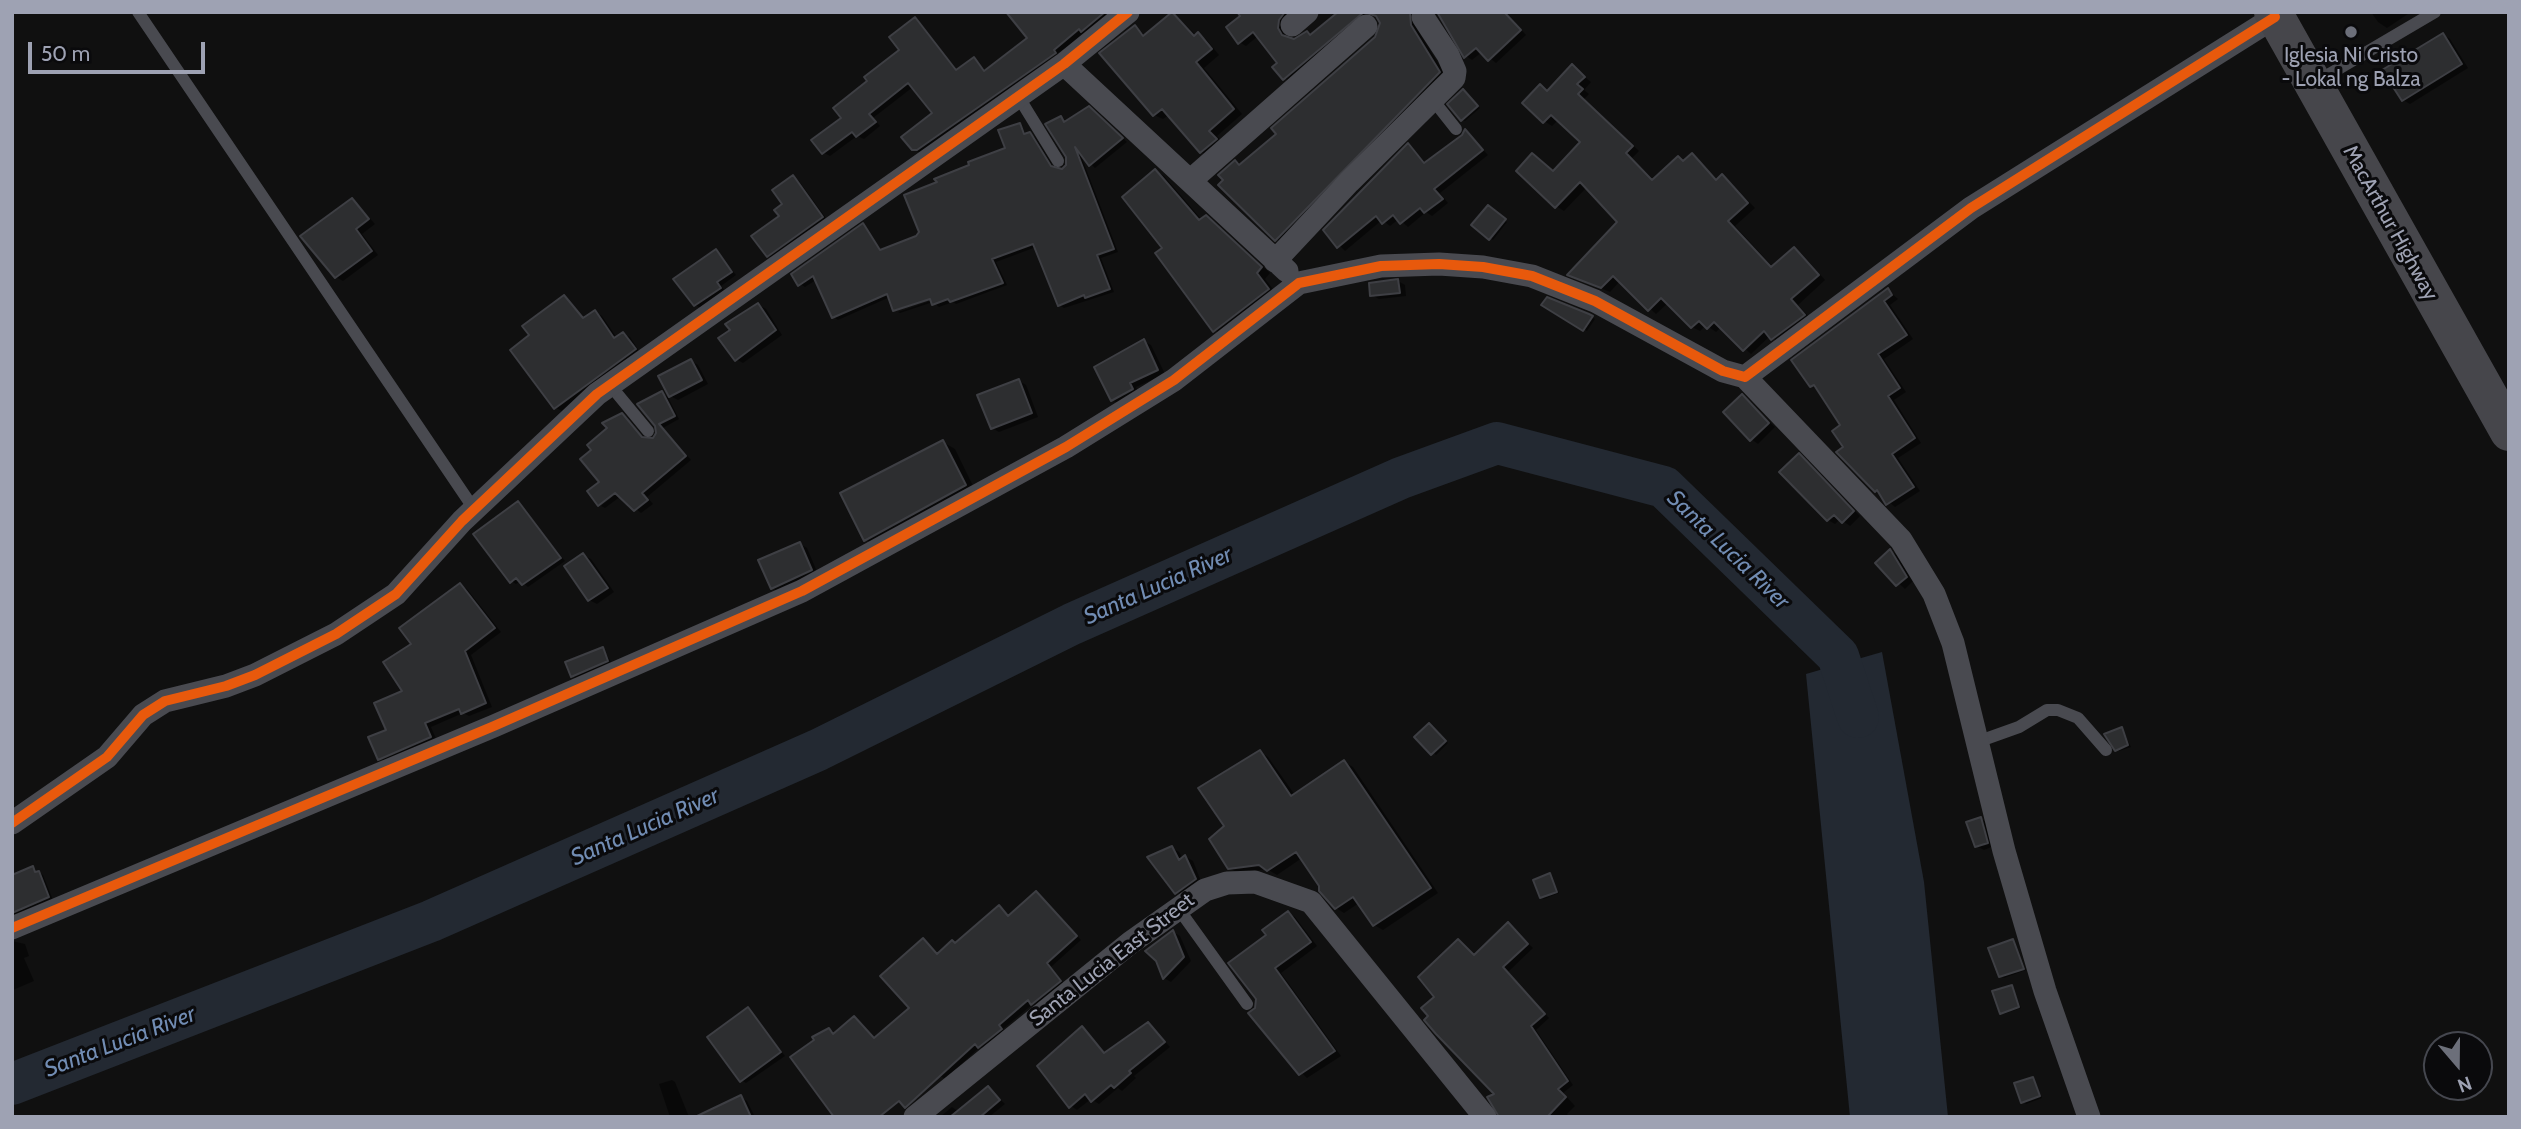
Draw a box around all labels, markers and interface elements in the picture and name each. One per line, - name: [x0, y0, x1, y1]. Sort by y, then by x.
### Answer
- marker: Iglesia Ni Cristo - Lokal ng Balza: [2343, 24, 2359, 40]
- scale bar: [32, 28, 208, 72]
- text: 50 m: [41, 41, 90, 66]
- place label: Iglesia Ni Cristo - Lokal ng Balza: [2281, 43, 2421, 93]
- street label: MacArthur Highway: [2337, 141, 2443, 305]
- water label: Santa Lucia River: [1661, 485, 1795, 615]
- water label: Santa Lucia River: [1080, 541, 1236, 631]
- water label: Santa Lucia River: [567, 782, 723, 872]
- street label: Santa Lucia East Street: [1025, 888, 1199, 1032]
- water label: Santa Lucia River: [41, 1001, 199, 1083]
- north arrow: [2423, 1031, 2493, 1101]
- text: N: [2454, 1071, 2475, 1097]

